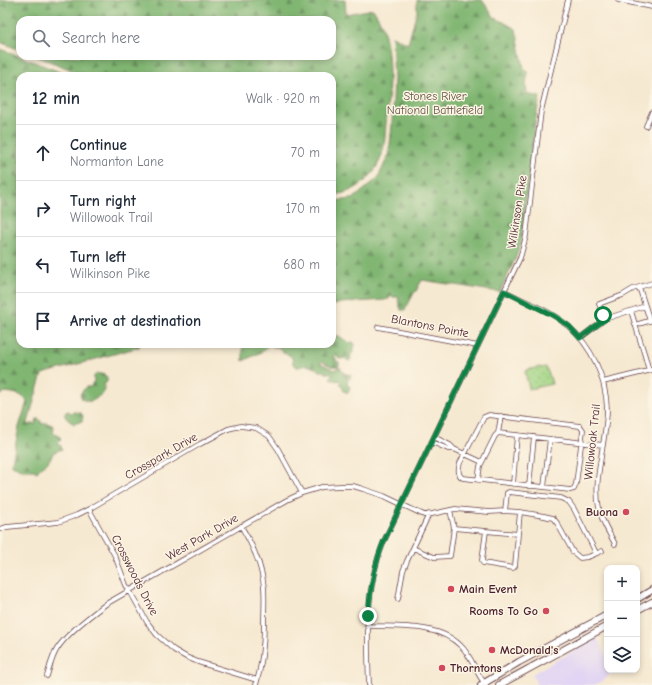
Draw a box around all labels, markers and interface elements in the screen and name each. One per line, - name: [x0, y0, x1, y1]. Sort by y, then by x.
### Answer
- search box: [16, 16, 336, 60]
- icon: search: [30, 27, 52, 49]
- text: Search here: [62, 29, 140, 47]
- text: 12 min: [32, 89, 80, 108]
- park label: Stones River National Battlefield: [387, 89, 483, 117]
- text: Walk · 920 m: [246, 91, 320, 106]
- text: Continue: [70, 136, 127, 154]
- icon: ahead: [32, 142, 54, 164]
- text: 70 m: [291, 145, 320, 160]
- text: Normanton Lane: [70, 154, 164, 169]
- street label: Wilkinson Pike: [504, 174, 530, 250]
- text: Turn right: [70, 192, 136, 210]
- icon: right: [32, 198, 54, 220]
- text: 170 m: [286, 201, 320, 216]
- text: Willowoak Trail: [70, 210, 153, 225]
- text: Turn left: [70, 248, 126, 266]
- icon: left: [32, 254, 54, 276]
- text: 680 m: [283, 257, 320, 272]
- text: Wilkinson Pike: [70, 266, 150, 281]
- route start: [594, 306, 612, 324]
- icon: arrive: [32, 310, 54, 332]
- text: Arrive at destination: [70, 312, 201, 330]
- street label: Blantons Pointe: [390, 312, 470, 340]
- street label: Willowoak Trail: [581, 403, 603, 481]
- street label: Crosspark Drive: [122, 430, 200, 482]
- place label: Buona: [586, 505, 618, 519]
- marker: Buona: [621, 507, 631, 517]
- street label: West Park Drive: [163, 511, 241, 563]
- street label: Crosswoods Drive: [109, 532, 161, 618]
- map controls: [604, 565, 640, 673]
- button: +: [604, 565, 640, 601]
- place label: Main Event: [459, 582, 518, 596]
- marker: Main Event: [446, 584, 456, 594]
- button: −: [604, 601, 640, 637]
- place label: Rooms To Go: [469, 604, 538, 618]
- marker: Rooms To Go: [541, 606, 551, 616]
- route end: [359, 607, 377, 625]
- button: layers: [604, 637, 640, 673]
- place label: McDonald's: [500, 643, 558, 657]
- marker: McDonald's: [487, 645, 497, 655]
- place label: Thorntons: [450, 661, 502, 675]
- marker: Thorntons: [437, 663, 447, 673]

